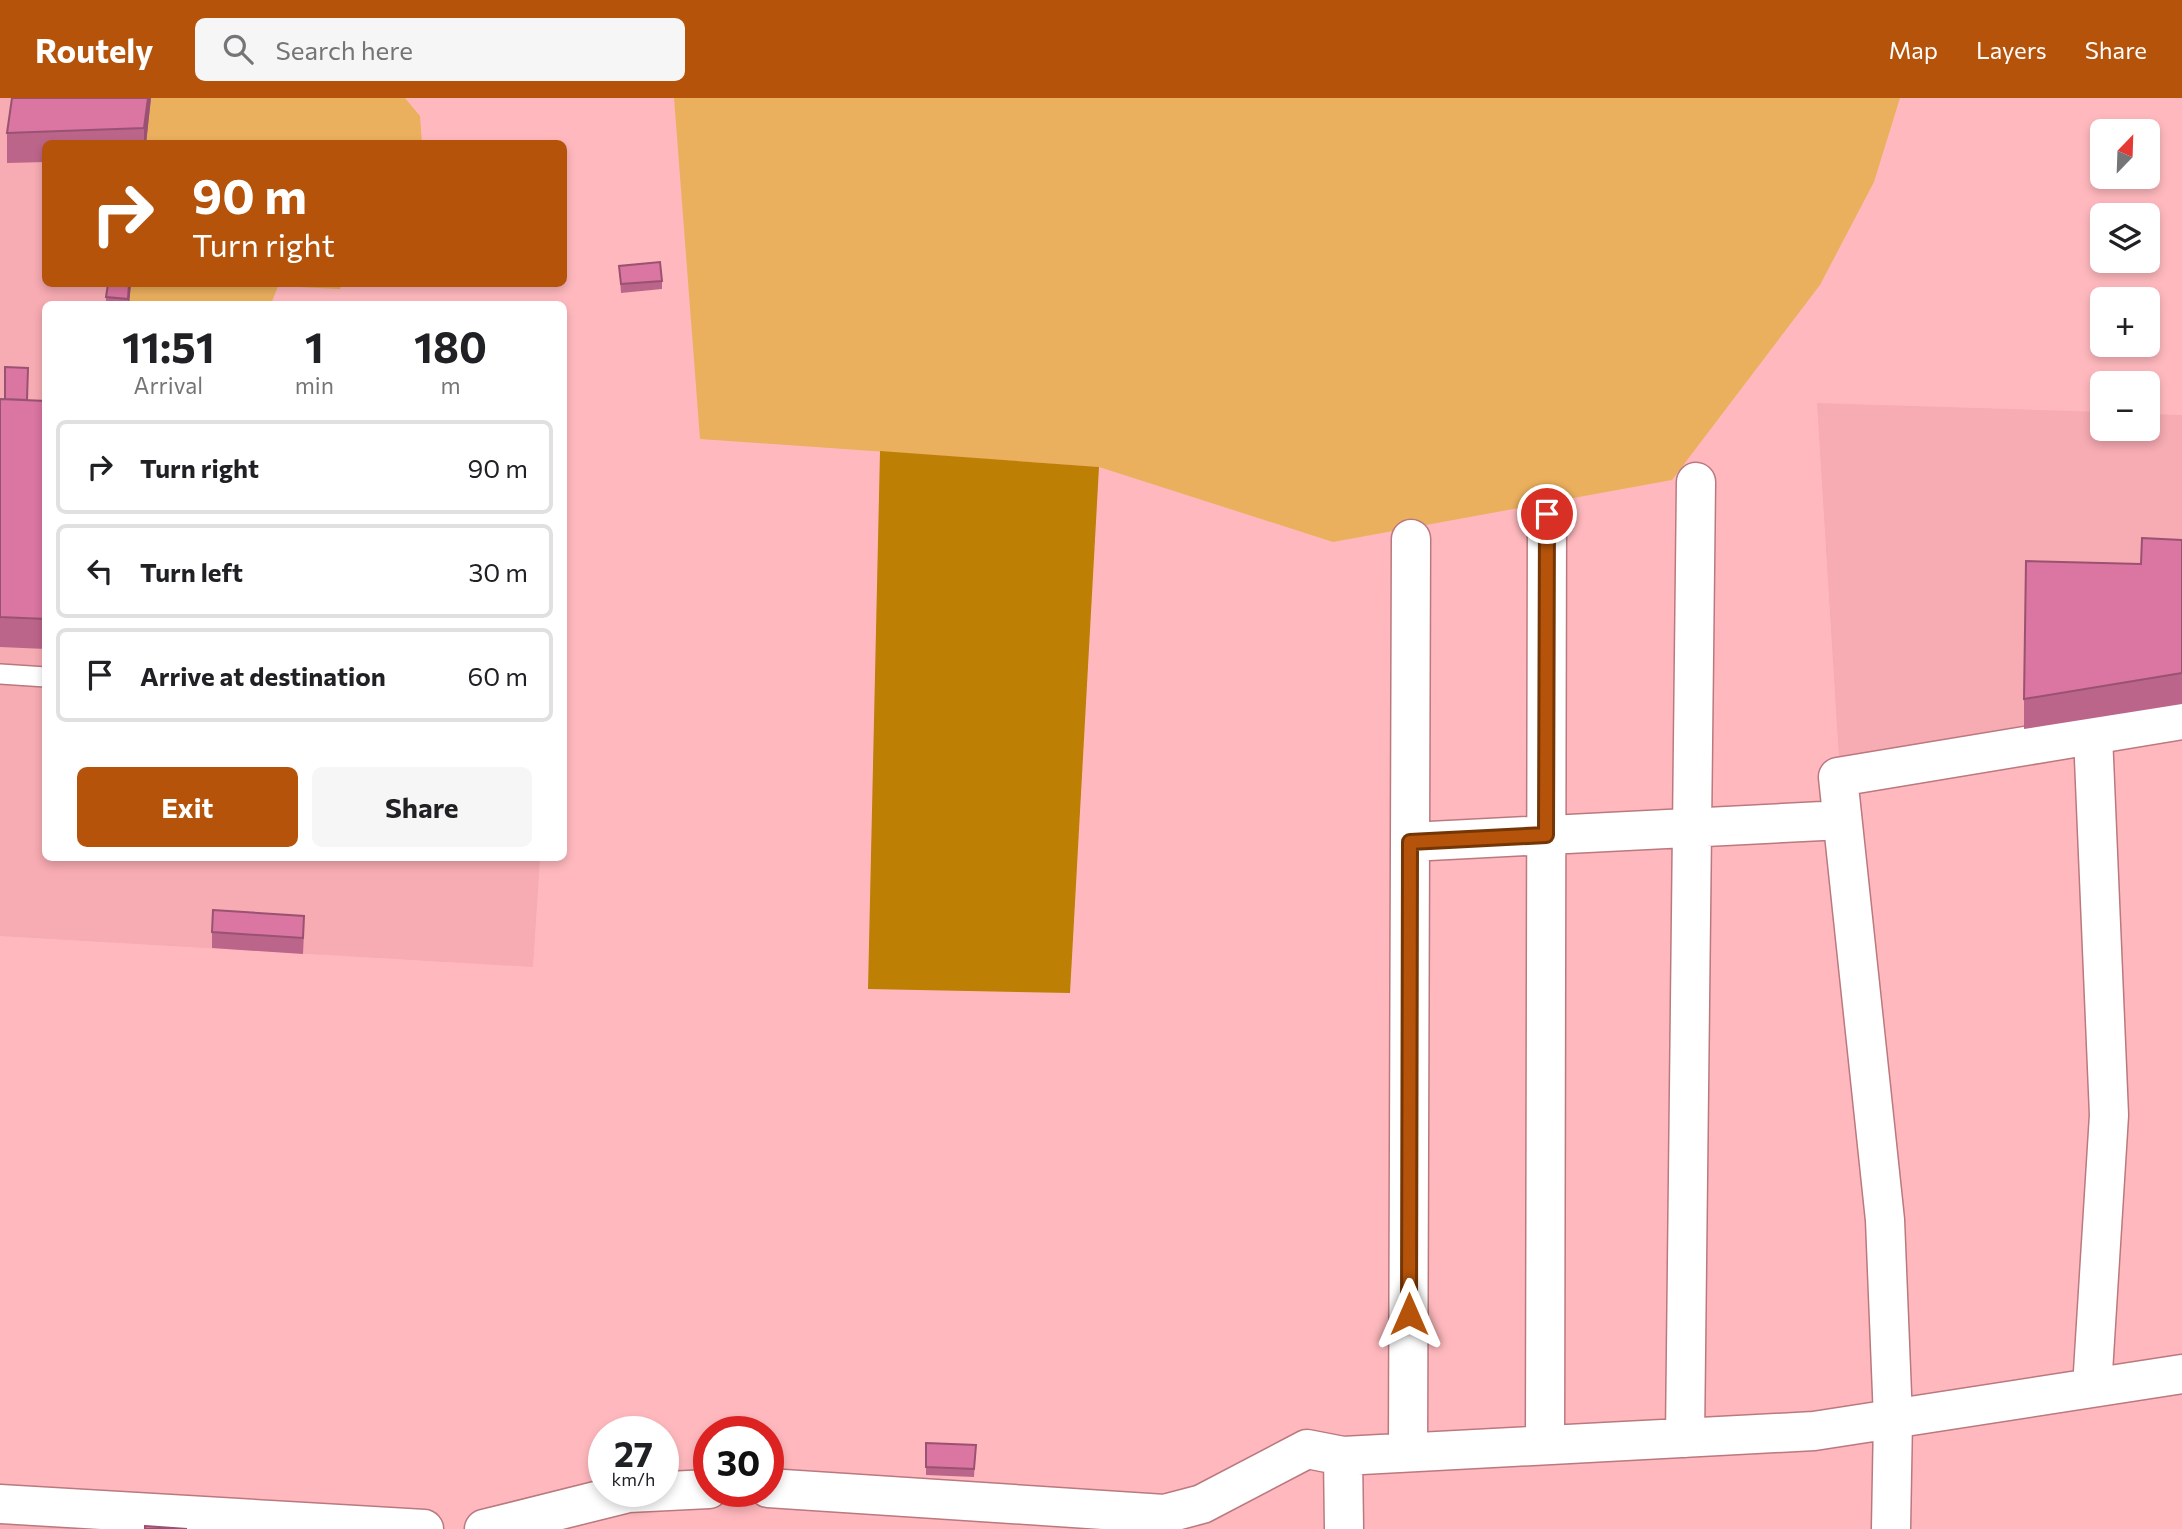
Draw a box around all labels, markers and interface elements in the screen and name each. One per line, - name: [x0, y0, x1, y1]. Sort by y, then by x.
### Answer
- search box: [195, 18, 685, 81]
- text: Routely: [35, 29, 153, 70]
- icon: search: [219, 30, 257, 68]
- text: Search here: [275, 34, 413, 65]
- text: Map: [1889, 35, 1938, 64]
- text: Layers: [1976, 35, 2047, 64]
- text: Share: [2085, 35, 2147, 64]
- north arrow: [2090, 119, 2160, 189]
- map controls: [2090, 119, 2160, 441]
- text: 90 m: [192, 164, 307, 224]
- icon: right: [77, 168, 168, 259]
- button: layers: [2090, 203, 2160, 273]
- text: Turn right: [192, 224, 335, 264]
- button: +: [2090, 287, 2160, 357]
- text: 11:51: [122, 320, 215, 372]
- text: 1: [305, 320, 324, 372]
- text: 180: [414, 320, 487, 372]
- text: Arrival: [134, 371, 203, 399]
- text: min: [295, 371, 334, 399]
- text: m: [440, 371, 460, 399]
- button: −: [2090, 371, 2160, 441]
- icon: right: [81, 448, 119, 486]
- text: Turn right: [140, 452, 259, 483]
- text: 90 m: [468, 452, 528, 483]
- pin: [1517, 484, 1577, 544]
- icon: arrive: [1528, 495, 1566, 533]
- icon: left: [81, 552, 119, 590]
- text: Turn left: [140, 556, 243, 587]
- text: 30 m: [469, 556, 528, 587]
- icon: arrive: [81, 656, 119, 694]
- text: Arrive at destination: [140, 660, 386, 691]
- text: 60 m: [468, 660, 528, 691]
- button: Exit: [77, 767, 298, 847]
- button: Share: [312, 767, 532, 847]
- position arrow: [1372, 1277, 1446, 1351]
- speed limit sign: 30: [693, 1416, 784, 1507]
- text: 27: [614, 1431, 653, 1474]
- text: km/h: [612, 1468, 655, 1490]

